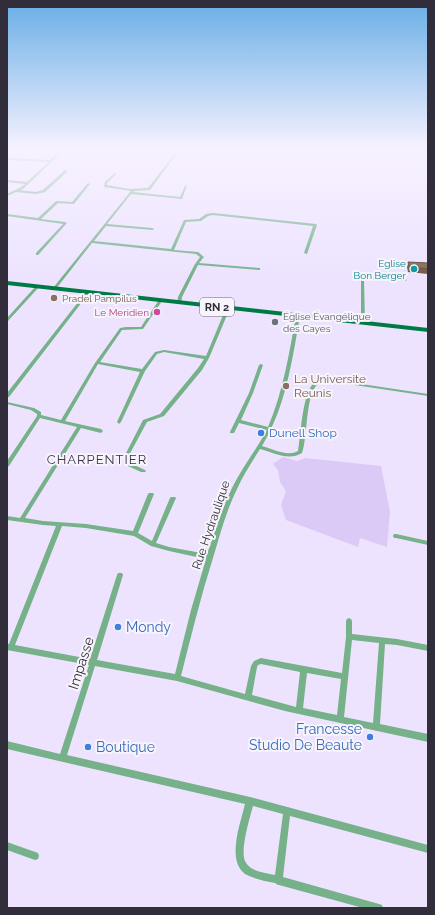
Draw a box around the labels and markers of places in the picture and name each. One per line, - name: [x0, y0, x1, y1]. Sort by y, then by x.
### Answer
- place label: Eglise Bon Berger: [354, 258, 406, 281]
- marker: Eglise Bon Berger: [409, 264, 419, 274]
- marker: Pradel Pampilus: [49, 293, 59, 303]
- place label: Pradel Pampilus: [62, 293, 137, 304]
- place label: Le Meridien: [95, 307, 149, 318]
- marker: Le Meridien: [152, 307, 162, 317]
- place label: Église Évangélique des Cayes: [283, 311, 371, 334]
- marker: Église Évangélique des Cayes: [270, 317, 280, 327]
- place label: La Universite Reunis: [294, 372, 366, 400]
- marker: La Universite Reunis: [281, 381, 291, 391]
- place label: Dunell Shop: [269, 426, 337, 440]
- marker: Dunell Shop: [256, 428, 266, 438]
- place label: Mondy: [126, 619, 171, 635]
- marker: Mondy: [113, 622, 123, 632]
- place label: Francesse Studio De Beaute: [249, 721, 362, 753]
- marker: Francesse Studio De Beaute: [365, 732, 375, 742]
- place label: Boutique: [96, 739, 155, 755]
- marker: Boutique: [83, 742, 93, 752]

